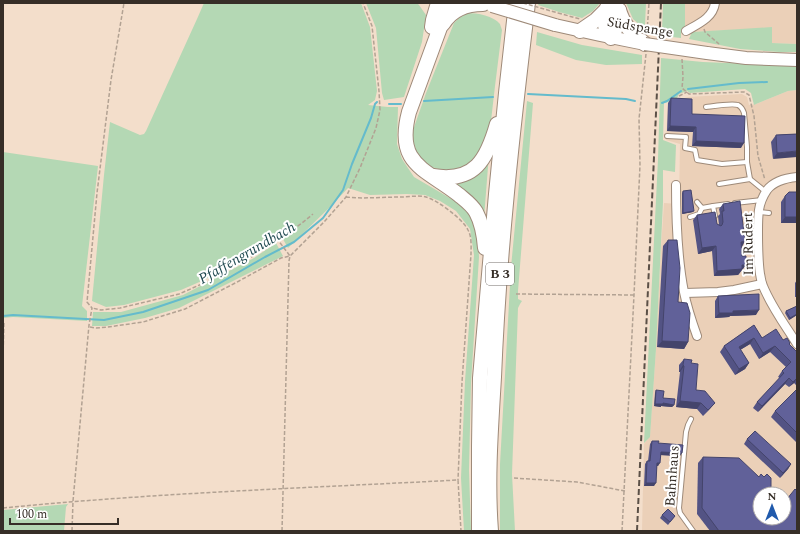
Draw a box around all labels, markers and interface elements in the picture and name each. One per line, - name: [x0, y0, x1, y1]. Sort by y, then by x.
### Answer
- street label: Südspange: [605, 11, 675, 43]
- street label: Im Rudert: [737, 212, 759, 276]
- water label: Pfaffengrundbach: [194, 216, 300, 290]
- road number: B 3: [486, 263, 514, 285]
- street label: Bahnhaus: [659, 445, 685, 507]
- north arrow: [752, 486, 792, 526]
- text: N: [768, 488, 777, 505]
- scale bar: [10, 500, 118, 526]
- text: 100 m: [16, 505, 47, 524]

